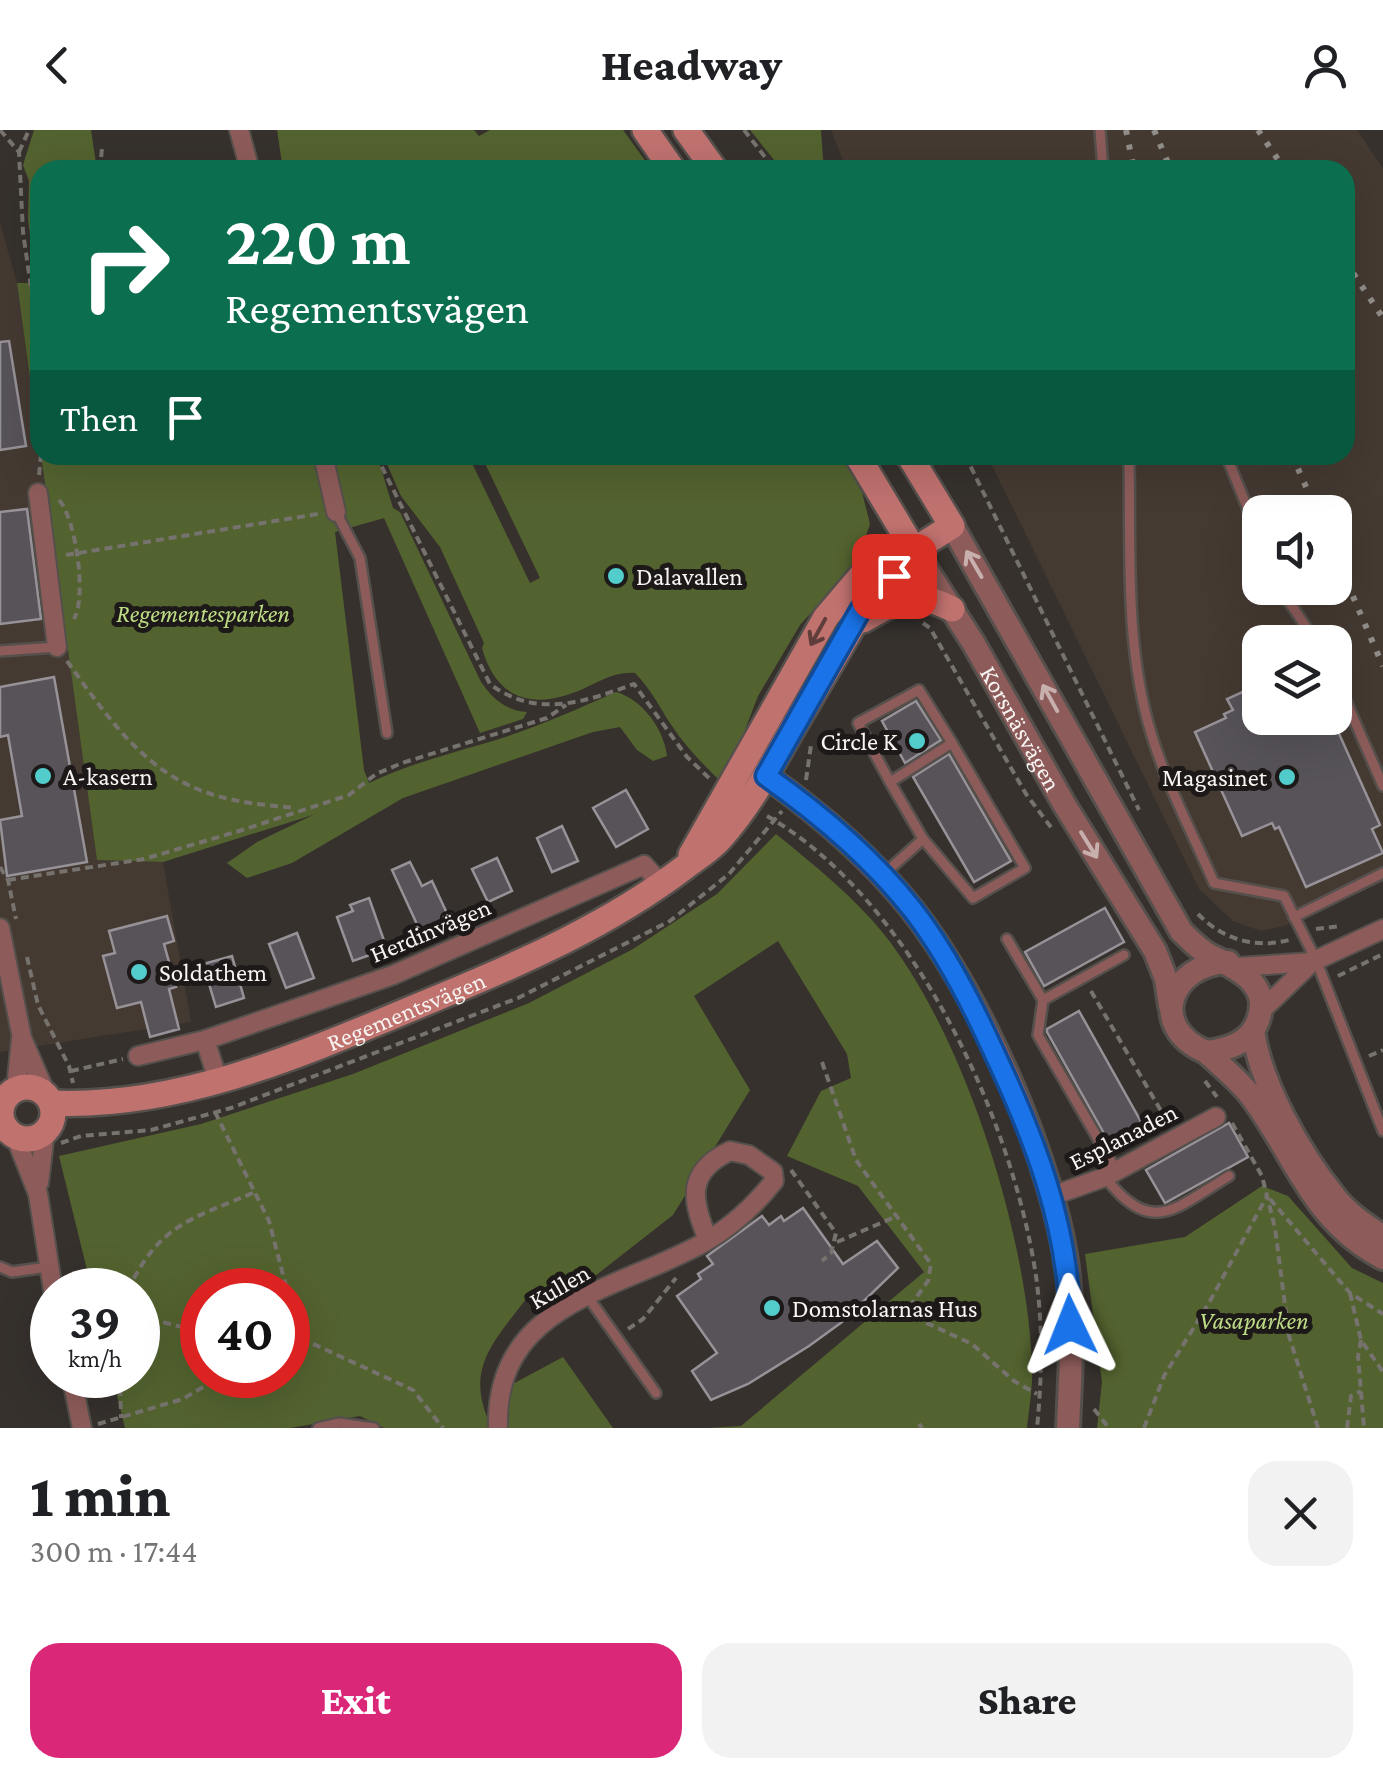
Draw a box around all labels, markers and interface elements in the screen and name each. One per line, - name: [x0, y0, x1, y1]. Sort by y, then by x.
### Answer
- icon: back: [30, 38, 85, 93]
- icon: person: [1298, 38, 1353, 93]
- text: Headway: [601, 40, 782, 90]
- icon: right: [60, 200, 190, 330]
- text: 220 m: [225, 201, 411, 279]
- text: Regementsvägen: [225, 283, 529, 333]
- icon: arrive: [158, 390, 213, 445]
- text: Then: [60, 397, 138, 439]
- map controls: [1242, 495, 1352, 735]
- button: sound: [1242, 495, 1352, 605]
- pin: [852, 534, 937, 619]
- icon: arrive: [867, 549, 922, 604]
- one-way arrow: [963, 550, 983, 579]
- place label: Dalavallen: [636, 563, 743, 590]
- marker: Dalavallen: [605, 565, 627, 587]
- park label: Regementesparken: [116, 600, 290, 628]
- one-way arrow: [807, 617, 827, 647]
- button: layers: [1242, 625, 1352, 735]
- street label: Korsnäsvägen: [975, 661, 1067, 796]
- one-way arrow: [1039, 684, 1059, 713]
- place label: Circle K: [821, 728, 898, 755]
- marker: Circle K: [906, 730, 928, 752]
- place label: A-kasern: [63, 763, 153, 790]
- place label: Magasinet: [1162, 764, 1268, 792]
- marker: A-kasern: [32, 765, 54, 787]
- marker: Magasinet: [1276, 766, 1298, 788]
- one-way arrow: [1079, 830, 1099, 858]
- street label: Herdinvägen: [366, 893, 495, 969]
- place label: Soldathem: [159, 959, 267, 986]
- marker: Soldathem: [128, 961, 150, 983]
- street label: Regementsvägen: [323, 966, 490, 1056]
- street label: Esplanaden: [1065, 1098, 1182, 1176]
- street label: Kullen: [524, 1259, 594, 1314]
- speed limit sign: 40: [180, 1268, 310, 1398]
- position arrow: [1018, 1273, 1122, 1377]
- text: 39: [69, 1293, 121, 1349]
- place label: Domstolarnas Hus: [792, 1295, 977, 1322]
- marker: Domstolarnas Hus: [761, 1297, 783, 1319]
- park label: Vasaparken: [1199, 1307, 1309, 1335]
- text: km/h: [68, 1345, 122, 1372]
- button: close: [1248, 1461, 1353, 1566]
- text: 1 min: [30, 1462, 170, 1529]
- text: 300 m · 17:44: [30, 1533, 198, 1569]
- button: Exit: [30, 1643, 682, 1758]
- button: Share: [702, 1643, 1353, 1758]

